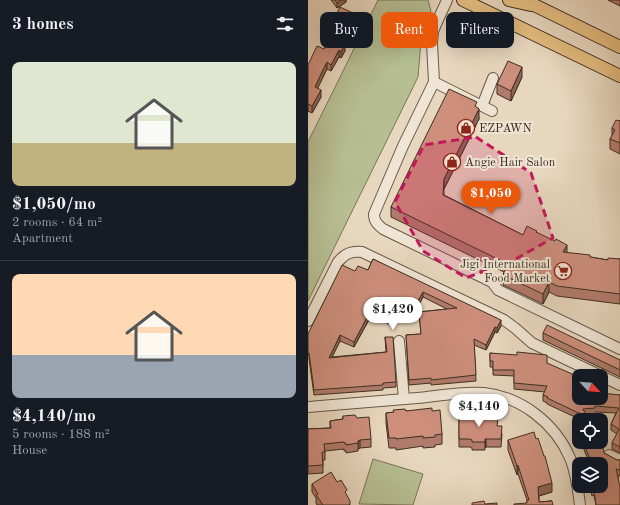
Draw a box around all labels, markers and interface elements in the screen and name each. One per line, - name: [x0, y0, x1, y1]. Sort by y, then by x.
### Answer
- chip: Buy: [320, 12, 373, 48]
- chip: Rent: [381, 12, 438, 48]
- chip: Filters: [446, 12, 514, 48]
- icon: filters: [274, 13, 296, 35]
- text: 3 homes: [12, 16, 74, 33]
- icon: home: [118, 88, 190, 160]
- shop icon: EZPAWN: [456, 118, 476, 138]
- place label: EZPAWN: [479, 123, 532, 135]
- shop icon: Angie Hair Salon: [442, 152, 462, 172]
- place label: Angie Hair Salon: [465, 157, 556, 169]
- pin: $1,050: [458, 181, 524, 215]
- text: $1,050: [470, 187, 512, 200]
- text: $1,050/mo: [12, 196, 96, 213]
- text: 2 rooms · 64 m²: [12, 216, 102, 229]
- text: Apartment: [12, 232, 73, 245]
- place label: Jigi International Food Market: [460, 259, 550, 285]
- supermarket icon: Jigi International Food Market: [553, 261, 573, 281]
- pin: $1,420: [360, 297, 426, 331]
- icon: home: [118, 300, 190, 372]
- text: $1,420: [372, 303, 414, 316]
- north arrow: [572, 369, 608, 405]
- map controls: [572, 369, 608, 493]
- pin: $4,140: [446, 394, 512, 428]
- text: $4,140: [458, 400, 500, 413]
- text: $4,140/mo: [12, 408, 96, 425]
- button: locate: [572, 413, 608, 449]
- text: 5 rooms · 188 m²: [12, 428, 110, 441]
- text: House: [12, 444, 47, 457]
- button: layers: [572, 457, 608, 493]

